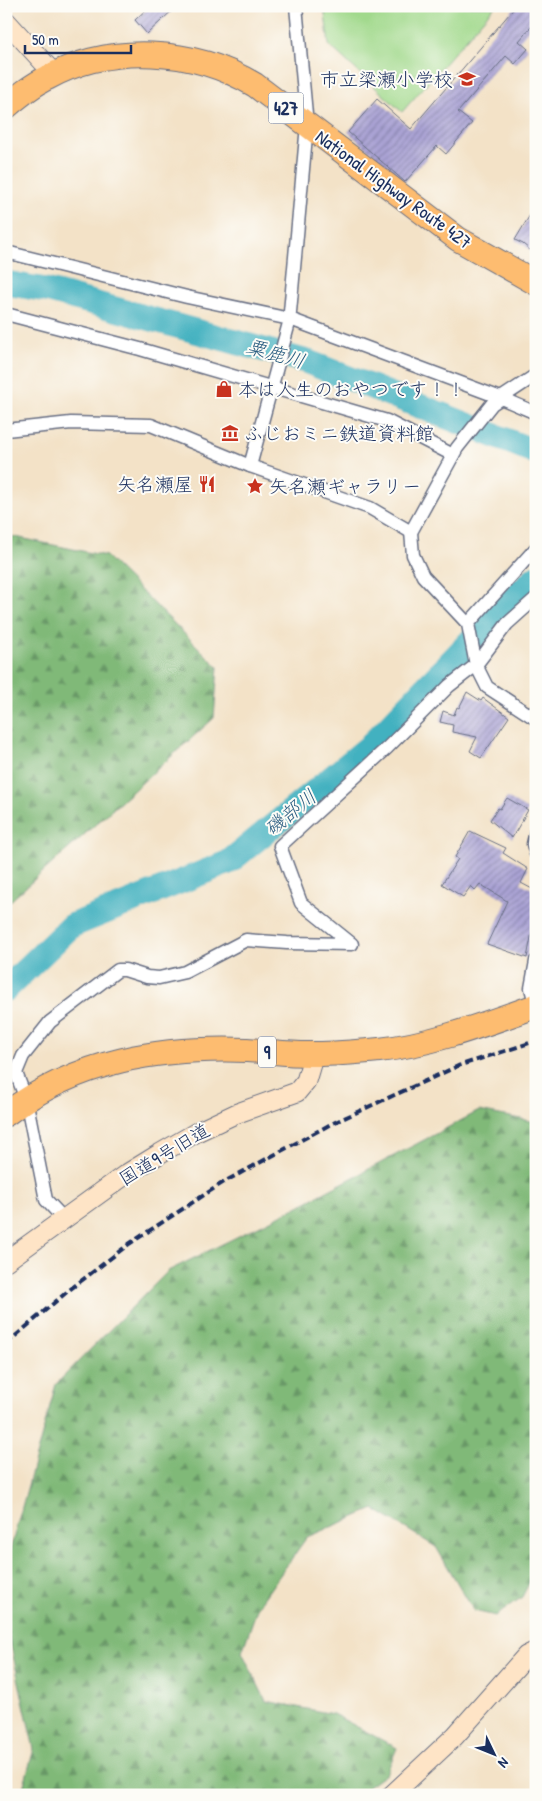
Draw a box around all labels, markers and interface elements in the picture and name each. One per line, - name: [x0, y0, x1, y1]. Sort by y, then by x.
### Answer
- scale bar: [25, 22, 131, 54]
- text: 50 m: [32, 29, 59, 50]
- place label: 市立梁瀬小学校: [320, 66, 453, 92]
- school or university icon: 市立梁瀬小学校: [457, 69, 477, 89]
- road number: 427: [268, 92, 304, 124]
- street label: National Highway Route 427: [311, 123, 477, 255]
- water label: 粟鹿川: [243, 332, 309, 374]
- place label: 本は人生のおやつです！！: [238, 376, 466, 402]
- shop icon: 本は人生のおやつです！！: [214, 379, 234, 399]
- place label: ふじおミニ鉄道資料館: [244, 420, 434, 446]
- museum icon: ふじおミニ鉄道資料館: [220, 423, 240, 443]
- place label: 矢名瀬屋: [117, 471, 193, 497]
- place label: 矢名瀬ギャラリー: [269, 473, 421, 499]
- restaurant icon: 矢名瀬屋: [197, 474, 217, 494]
- place icon: 矢名瀬ギャラリー: [245, 476, 265, 496]
- water label: 磯部川: [258, 783, 322, 841]
- road number: 9: [258, 1036, 276, 1068]
- street label: 国道9号旧道: [114, 1117, 214, 1191]
- north arrow: [470, 1728, 520, 1778]
- text: N: [494, 1754, 513, 1773]

